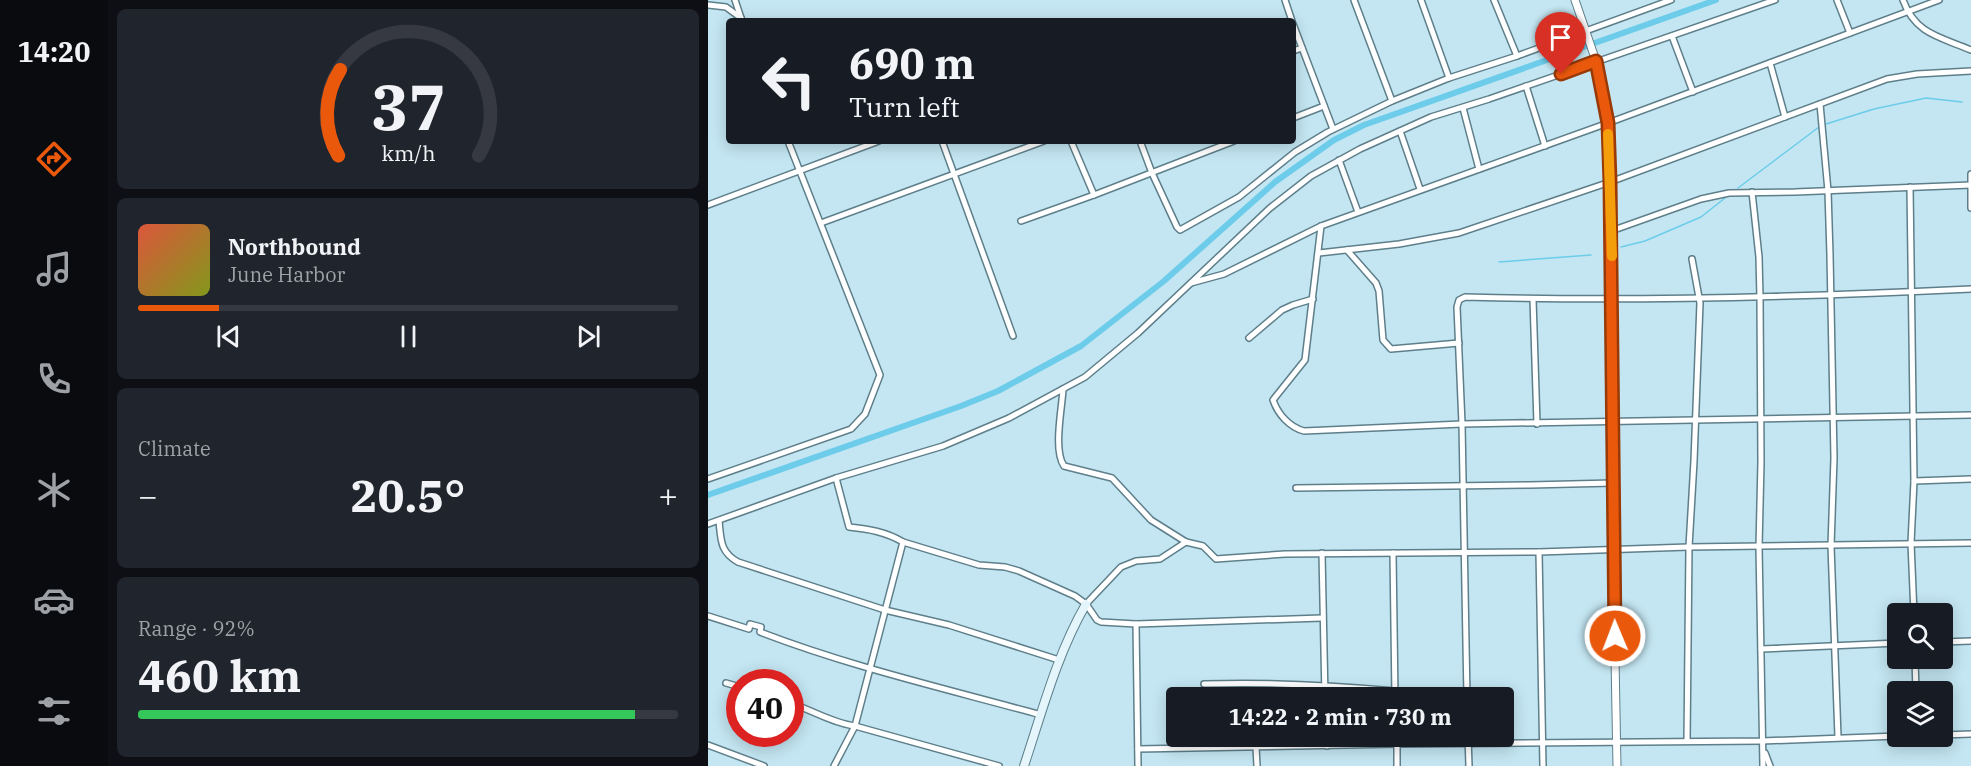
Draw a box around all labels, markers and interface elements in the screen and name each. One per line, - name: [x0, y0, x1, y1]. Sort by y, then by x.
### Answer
- pin: [1535, 12, 1586, 74]
- icon: arrive: [1544, 21, 1577, 54]
- text: 14:20: [18, 34, 90, 69]
- text: 690 m: [849, 36, 975, 91]
- icon: left: [750, 42, 828, 120]
- text: 37: [371, 66, 445, 147]
- text: Turn left: [849, 89, 960, 124]
- icon: directions: [33, 138, 75, 180]
- text: km/h: [381, 140, 435, 168]
- text: Northbound: [228, 232, 361, 261]
- icon: music: [33, 248, 75, 290]
- text: June Harbor: [228, 261, 345, 288]
- icon: previous: [212, 320, 245, 353]
- icon: pause: [392, 320, 425, 353]
- icon: next: [572, 320, 605, 353]
- icon: phone: [33, 358, 75, 400]
- text: Climate: [138, 435, 211, 462]
- text: 20.5°: [351, 466, 465, 524]
- icon: climate: [33, 469, 75, 511]
- text: −: [138, 474, 158, 517]
- text: +: [658, 474, 678, 517]
- icon: car: [33, 579, 75, 621]
- map controls: [1887, 603, 1953, 747]
- button: search: [1887, 603, 1953, 669]
- position arrow: [1583, 604, 1647, 668]
- text: Range · 92%: [138, 615, 255, 642]
- text: 460 km: [138, 646, 301, 704]
- speed limit sign: 40: [726, 669, 804, 747]
- button: layers: [1887, 681, 1953, 747]
- icon: filters: [33, 690, 75, 732]
- text: 14:22 · 2 min · 730 m: [1228, 702, 1452, 731]

